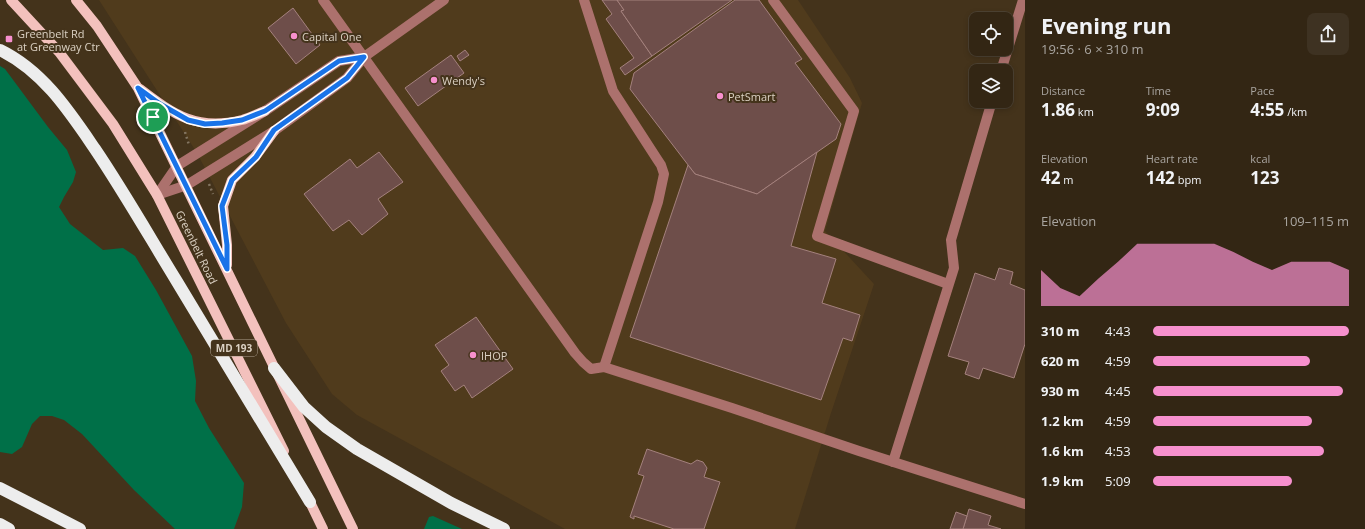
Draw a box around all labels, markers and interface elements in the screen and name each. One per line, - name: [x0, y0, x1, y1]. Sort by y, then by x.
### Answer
- text: Evening run: [1041, 10, 1172, 40]
- map controls: [969, 12, 1013, 108]
- button: locate: [969, 12, 1013, 56]
- button: share: [1307, 13, 1349, 55]
- place label: Greenbelt Rd at Greenway Ctr: [17, 26, 100, 54]
- place label: Capital One: [302, 29, 362, 44]
- marker: Capital One: [289, 31, 299, 41]
- marker: Greenbelt Rd at Greenway Ctr: [4, 34, 14, 44]
- text: 19:56 · 6 × 310 m: [1041, 40, 1144, 58]
- button: layers: [969, 64, 1013, 108]
- place label: Wendy's: [442, 73, 485, 88]
- marker: Wendy's: [429, 75, 439, 85]
- text: Distance: [1041, 83, 1085, 98]
- text: Time: [1146, 83, 1171, 98]
- text: Pace: [1250, 83, 1275, 98]
- place label: PetSmart: [728, 89, 776, 104]
- marker: PetSmart: [715, 91, 725, 101]
- text: 1.86: [1041, 98, 1075, 121]
- text: 9:09: [1146, 98, 1180, 121]
- text: 4:55: [1250, 98, 1284, 121]
- pin: [136, 100, 170, 134]
- text: km: [1075, 104, 1094, 119]
- text: /km: [1284, 104, 1307, 119]
- icon: arrive: [142, 106, 164, 128]
- text: Elevation: [1041, 151, 1088, 166]
- text: Heart rate: [1146, 151, 1198, 166]
- text: kcal: [1250, 151, 1270, 166]
- text: 42: [1041, 166, 1060, 189]
- text: 142: [1146, 166, 1175, 189]
- text: 123: [1250, 166, 1280, 189]
- text: m: [1060, 172, 1074, 187]
- text: bpm: [1175, 172, 1201, 187]
- street label: Greenbelt Road: [173, 208, 221, 286]
- text: Elevation: [1041, 212, 1096, 230]
- text: 109–115 m: [1282, 212, 1349, 230]
- text: 310 m: [1041, 322, 1079, 340]
- text: 4:43: [1105, 322, 1131, 340]
- road number: MD 193: [211, 340, 257, 356]
- place label: IHOP: [481, 348, 508, 363]
- marker: IHOP: [468, 350, 478, 360]
- text: 620 m: [1041, 352, 1079, 370]
- text: 4:59: [1105, 352, 1131, 370]
- text: 930 m: [1041, 382, 1079, 400]
- text: 4:45: [1105, 382, 1131, 400]
- text: 1.2 km: [1041, 412, 1084, 430]
- text: 4:59: [1105, 412, 1131, 430]
- text: 1.6 km: [1041, 442, 1084, 460]
- text: 4:53: [1105, 442, 1131, 460]
- text: 1.9 km: [1041, 472, 1084, 490]
- text: 5:09: [1105, 472, 1131, 490]

